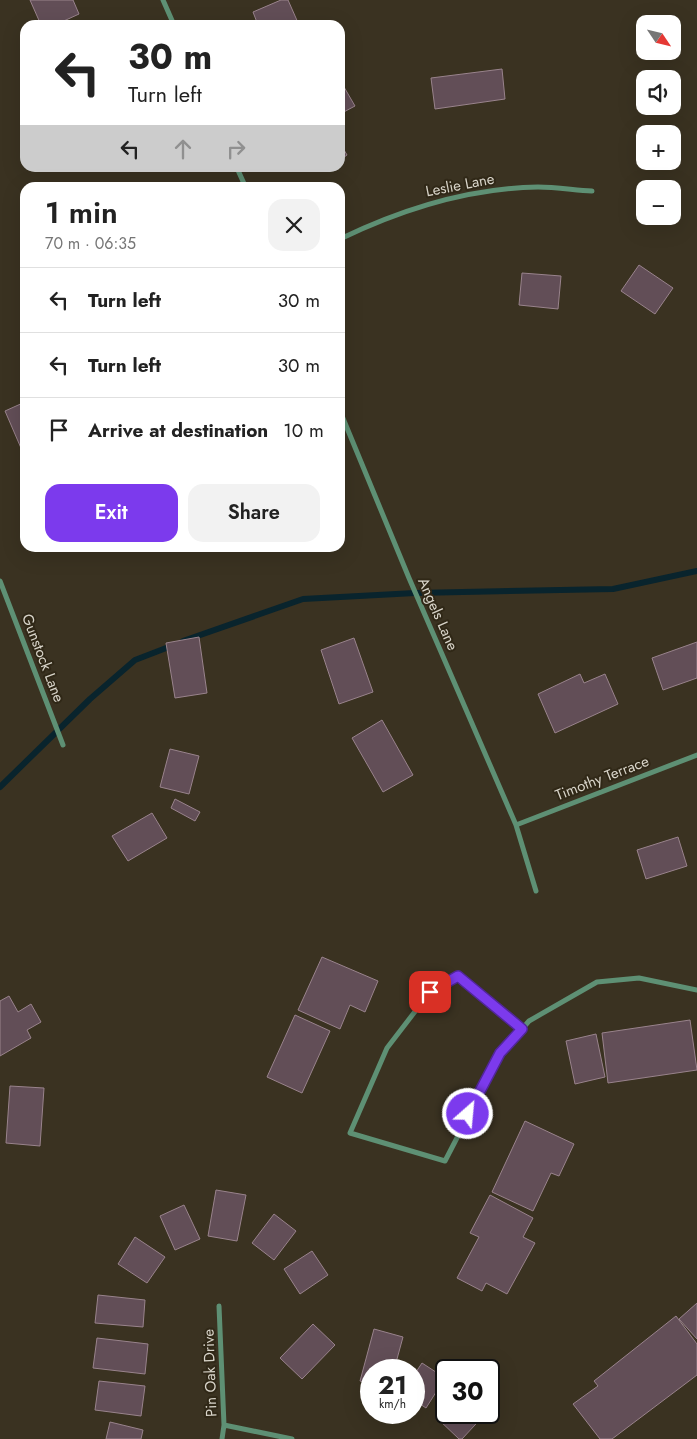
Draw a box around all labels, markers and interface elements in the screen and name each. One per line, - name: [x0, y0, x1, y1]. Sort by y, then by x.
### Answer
- north arrow: [636, 15, 681, 60]
- map controls: [636, 15, 681, 225]
- text: 30 m: [128, 32, 212, 82]
- icon: left: [45, 40, 110, 105]
- button: sound: [636, 70, 681, 115]
- text: Turn left: [128, 78, 202, 110]
- button: +: [636, 125, 681, 170]
- icon: left: [116, 135, 144, 163]
- icon: ahead: [169, 135, 197, 163]
- icon: right: [222, 135, 250, 163]
- street label: Leslie Lane: [424, 168, 497, 202]
- button: −: [636, 180, 681, 225]
- text: 1 min: [45, 191, 118, 234]
- button: close: [268, 199, 320, 251]
- text: 70 m · 06:35: [45, 232, 136, 255]
- icon: left: [45, 286, 73, 314]
- text: Turn left: [88, 287, 161, 314]
- text: 30 m: [278, 287, 320, 314]
- icon: left: [45, 351, 73, 379]
- text: Turn left: [88, 352, 161, 379]
- text: 30 m: [278, 352, 320, 379]
- icon: arrive: [45, 416, 73, 444]
- text: Arrive at destination: [88, 417, 268, 444]
- text: 10 m: [283, 417, 324, 444]
- button: Exit: [45, 484, 178, 542]
- button: Share: [188, 484, 320, 542]
- street label: Angels Lane: [412, 574, 464, 654]
- street label: Gunstock Lane: [16, 611, 70, 706]
- street label: Timothy Terrace: [552, 750, 652, 806]
- pin: [409, 971, 451, 1013]
- icon: arrive: [416, 978, 444, 1006]
- position arrow: [441, 1087, 493, 1139]
- street label: Pin Oak Drive: [197, 1328, 223, 1417]
- speed limit sign: 30: [435, 1359, 500, 1424]
- text: 21: [378, 1367, 407, 1403]
- text: km/h: [379, 1395, 406, 1413]

